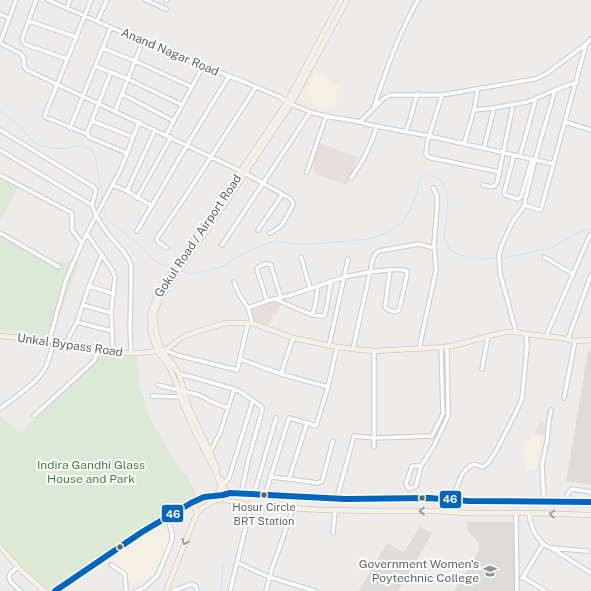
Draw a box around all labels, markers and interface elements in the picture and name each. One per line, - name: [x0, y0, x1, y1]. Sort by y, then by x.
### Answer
- street label: Anand Nagar Road: [119, 25, 221, 79]
- street label: Gokul Road / Airport Road: [152, 172, 244, 300]
- street label: Unkal Bypass Road: [16, 331, 124, 359]
- park label: Indira Gandhi Glass House and Park: [37, 458, 145, 486]
- marker: Hosur Circle BRT Station: [259, 490, 269, 500]
- line badge: 46: [439, 490, 462, 509]
- unlabelled marker: [417, 493, 427, 503]
- text: 46: [443, 493, 457, 505]
- place label: Hosur Circle BRT Station: [232, 501, 296, 527]
- line badge: 46: [161, 504, 184, 523]
- one-way arrow: [419, 507, 425, 515]
- text: 46: [166, 508, 180, 520]
- one-way arrow: [549, 509, 555, 518]
- one-way arrow: [182, 538, 190, 545]
- unlabelled marker: [115, 542, 125, 552]
- place label: Government Women's Poytechnic College: [359, 557, 479, 585]
- school or university icon: Government Women's Poytechnic College: [482, 563, 498, 579]

